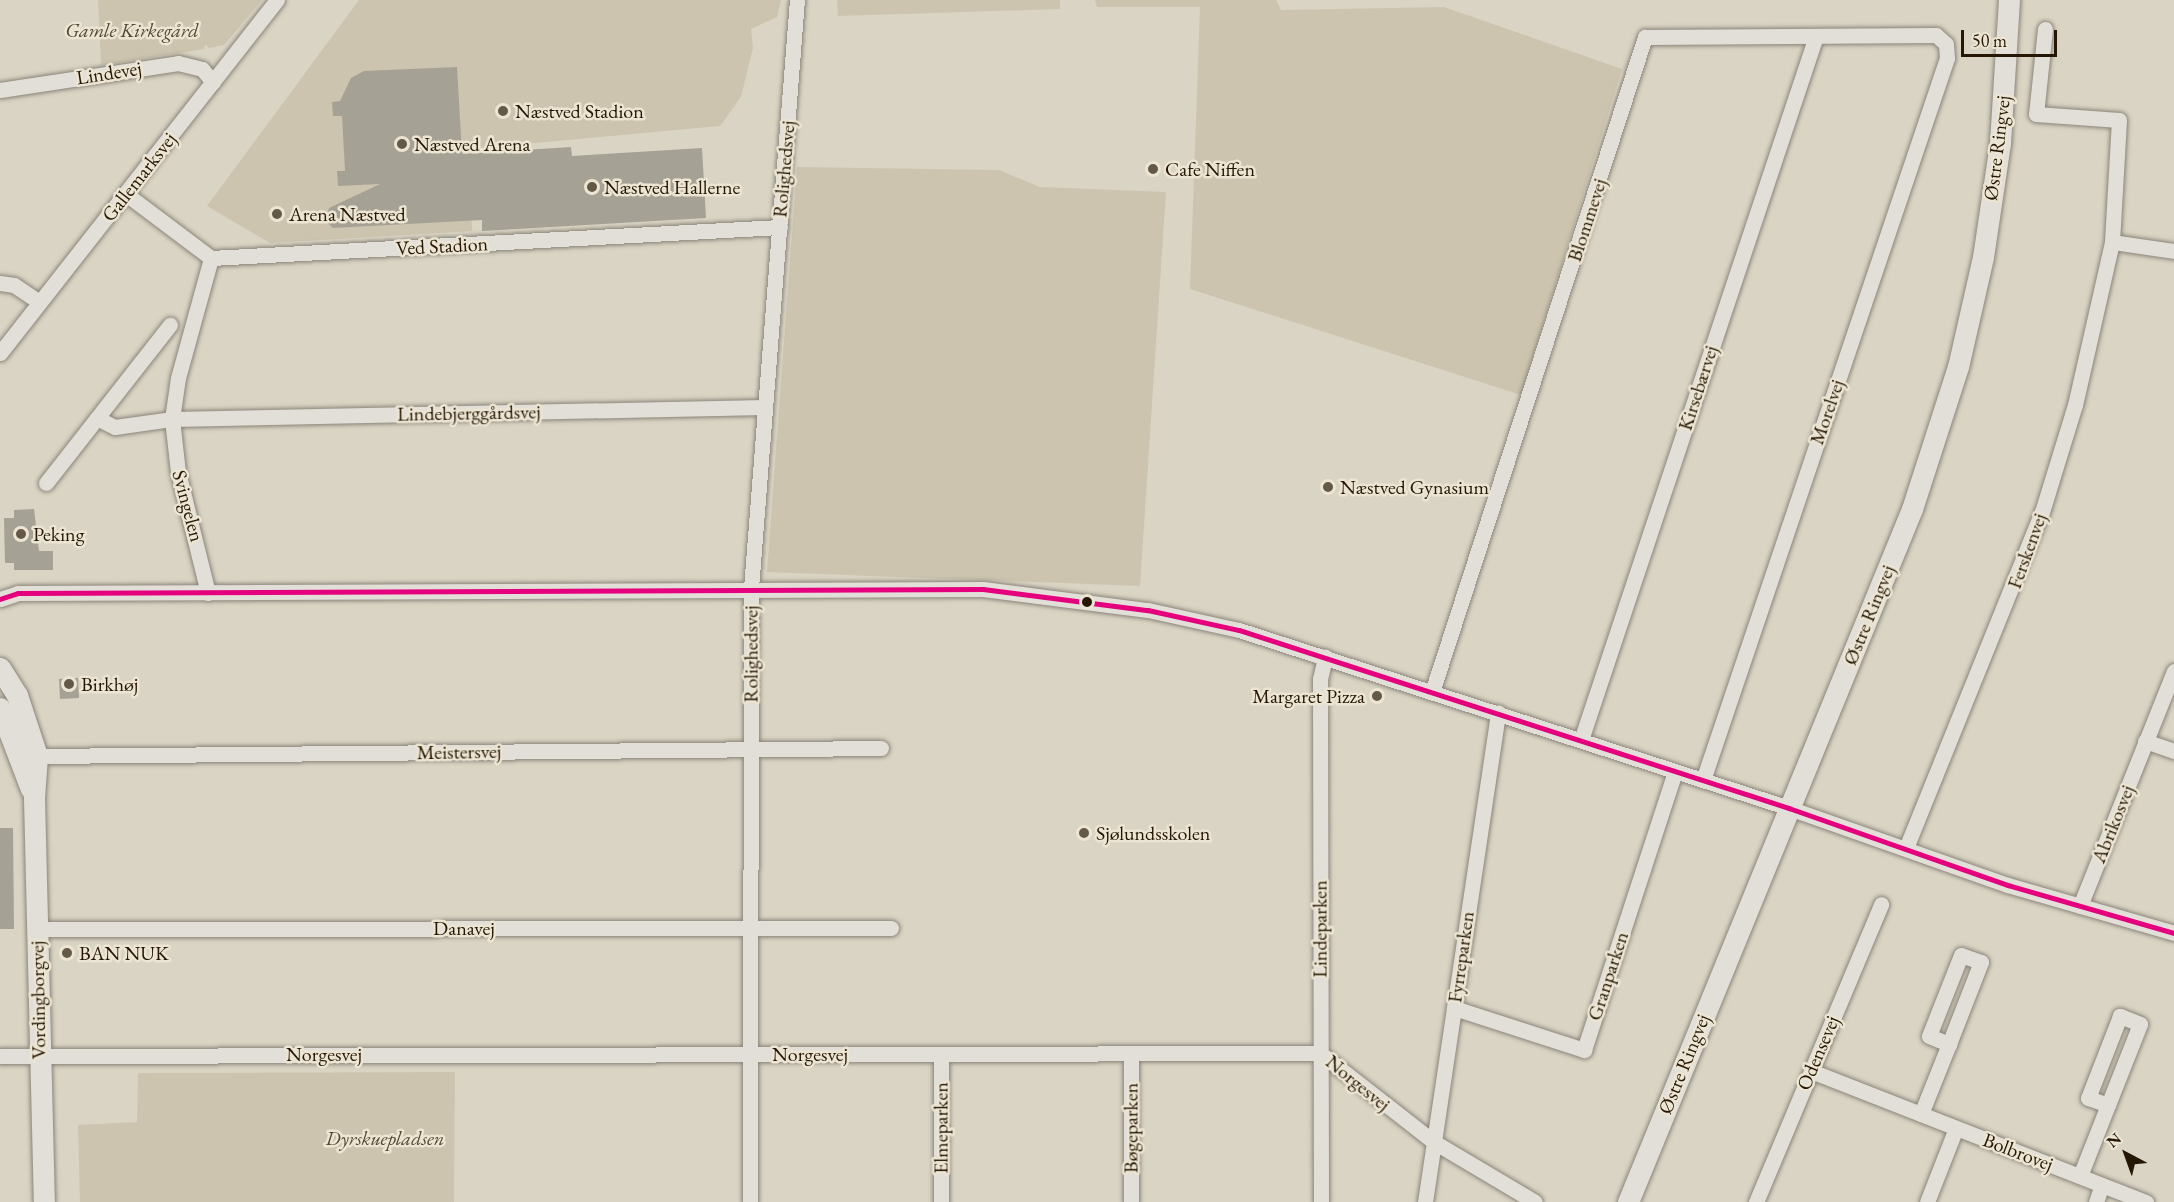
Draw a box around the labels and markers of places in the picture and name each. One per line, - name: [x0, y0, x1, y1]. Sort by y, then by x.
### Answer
- place label: Næstved Stadion: [515, 99, 644, 123]
- marker: Næstved Stadion: [496, 104, 510, 118]
- place label: Næstved Arena: [414, 132, 531, 156]
- marker: Næstved Arena: [395, 137, 409, 151]
- place label: Cafe Niffen: [1165, 157, 1255, 181]
- marker: Cafe Niffen: [1146, 162, 1160, 176]
- place label: Næstved Hallerne: [604, 175, 740, 199]
- marker: Næstved Hallerne: [585, 180, 599, 194]
- place label: Arena Næstved: [289, 202, 406, 226]
- marker: Arena Næstved: [270, 207, 284, 221]
- place label: Næstved Gynasium: [1340, 475, 1489, 499]
- marker: Næstved Gynasium: [1321, 480, 1335, 494]
- place label: Peking: [33, 522, 84, 546]
- marker: Peking: [14, 527, 28, 541]
- unlabelled marker: [1081, 596, 1093, 608]
- place label: Birkhøj: [81, 672, 138, 696]
- marker: Birkhøj: [62, 677, 76, 691]
- place label: Margaret Pizza: [1252, 684, 1365, 708]
- marker: Margaret Pizza: [1370, 689, 1384, 703]
- place label: Sjølundsskolen: [1096, 821, 1210, 845]
- marker: Sjølundsskolen: [1077, 826, 1091, 840]
- place label: BAN NUK: [79, 941, 169, 965]
- marker: BAN NUK: [60, 946, 74, 960]

